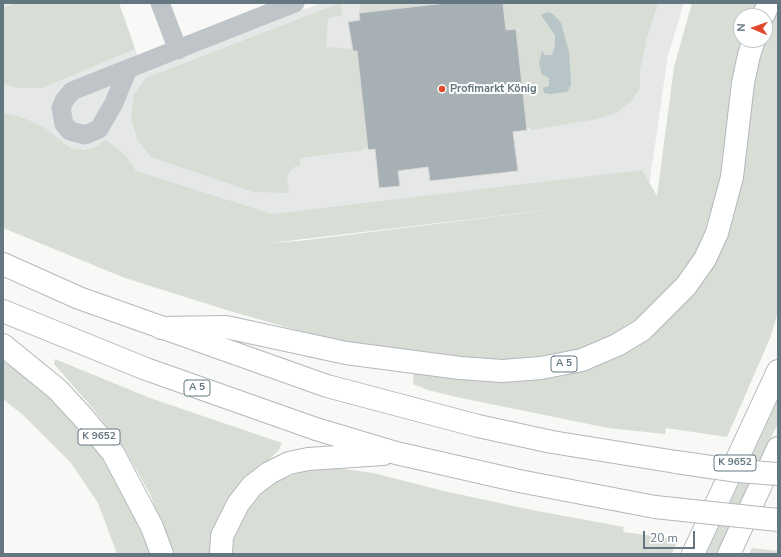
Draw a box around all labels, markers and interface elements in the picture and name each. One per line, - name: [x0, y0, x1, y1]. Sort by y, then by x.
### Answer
- north arrow: [733, 8, 773, 48]
- text: N: [734, 23, 749, 32]
- place label: Profimarkt König: [450, 82, 537, 96]
- marker: Profimarkt König: [437, 84, 447, 94]
- road number: A 5: [551, 356, 577, 372]
- road number: A 5: [184, 380, 210, 396]
- road number: K 9652: [78, 429, 120, 445]
- road number: K 9652: [714, 455, 756, 471]
- scale bar: [645, 523, 697, 549]
- text: 20 m: [650, 530, 678, 546]

